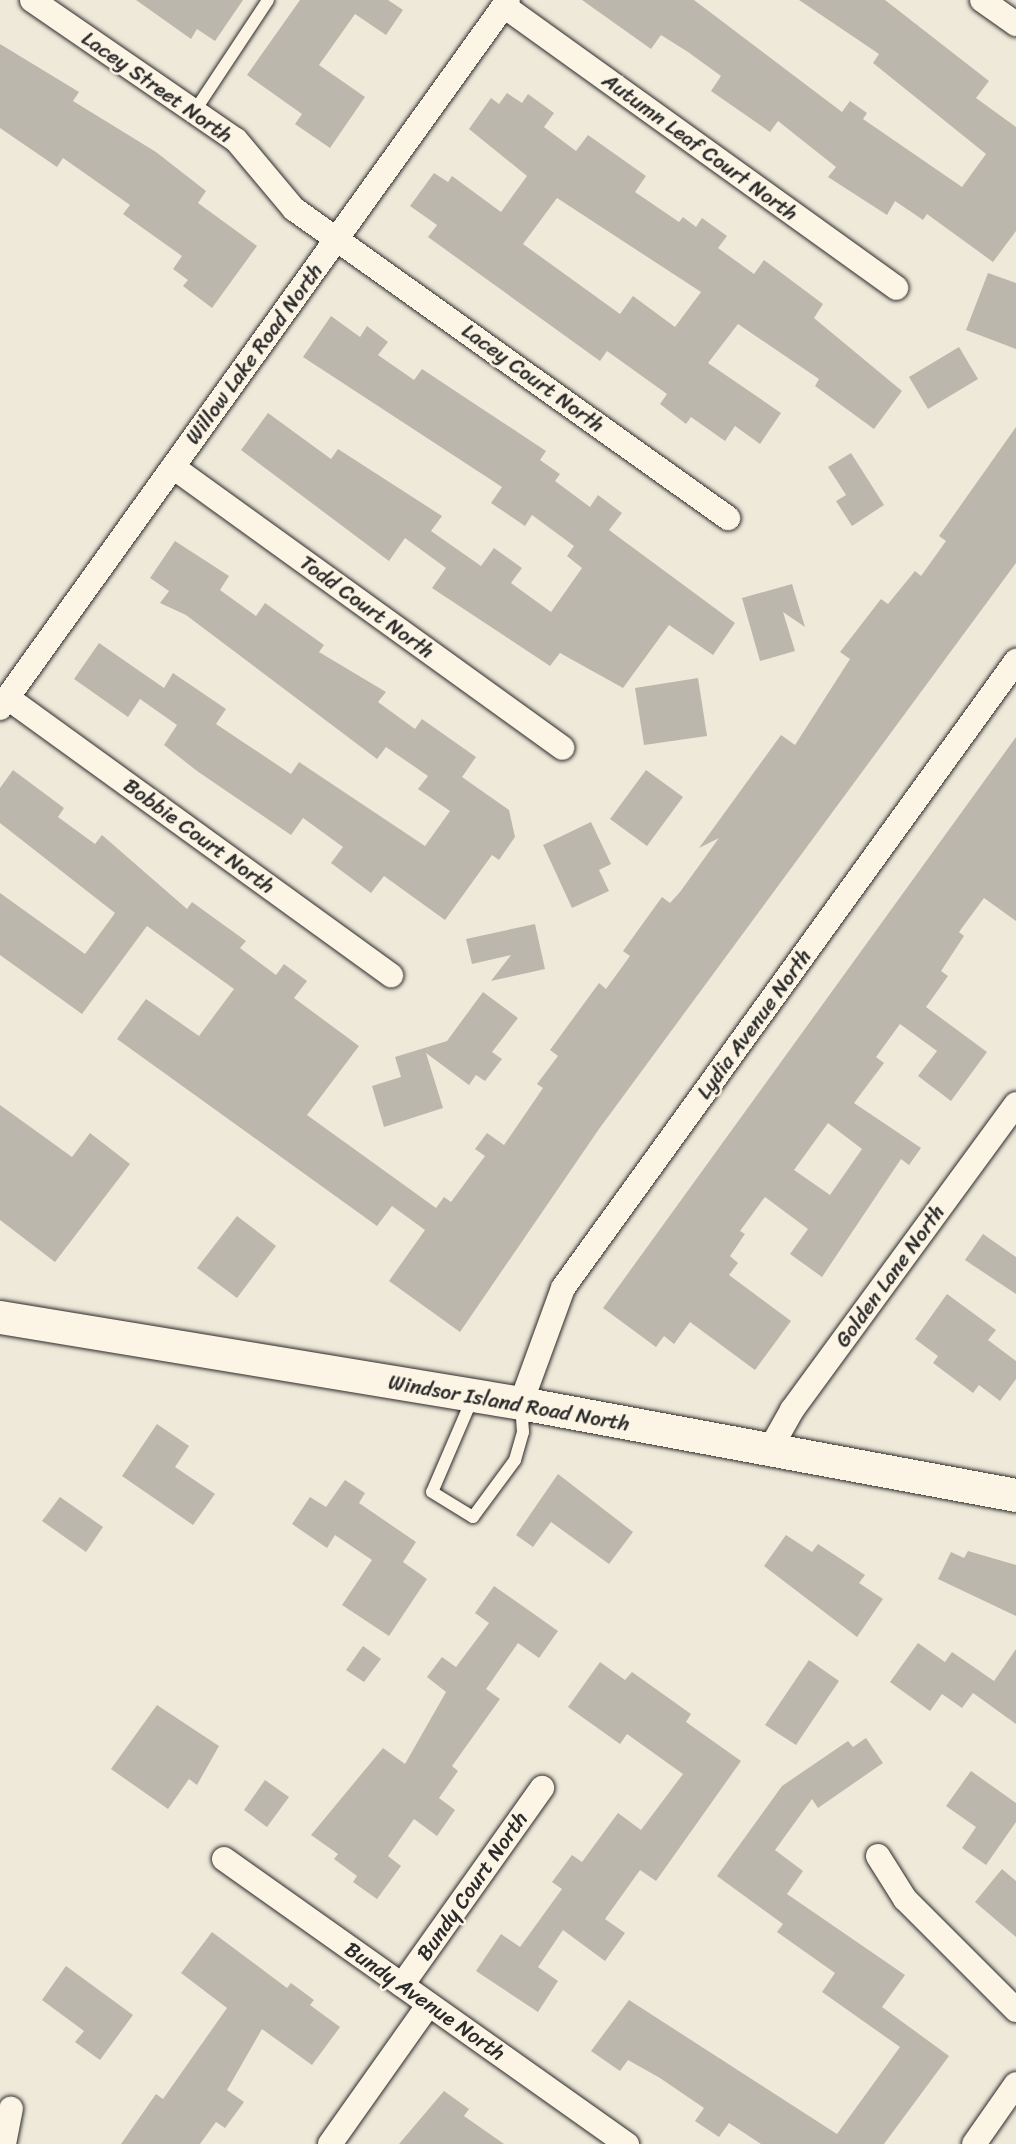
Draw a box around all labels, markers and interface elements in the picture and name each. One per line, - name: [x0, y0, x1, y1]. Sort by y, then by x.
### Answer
- street label: Lacey Street North: [77, 26, 237, 148]
- street label: Autumn Leaf Court North: [597, 67, 803, 227]
- street label: Willow Lake Road North: [180, 259, 328, 449]
- street label: Lacey Court North: [457, 318, 609, 438]
- street label: Todd Court North: [295, 550, 439, 664]
- street label: Bobbie Court North: [119, 773, 279, 899]
- street label: Lydia Avenue North: [691, 944, 817, 1104]
- street label: Golden Lane North: [830, 1200, 950, 1352]
- street label: Windsor Island Road North: [386, 1369, 632, 1437]
- street label: Bundy Court North: [411, 1807, 533, 1965]
- street label: Bundy Avenue North: [340, 1936, 510, 2066]

